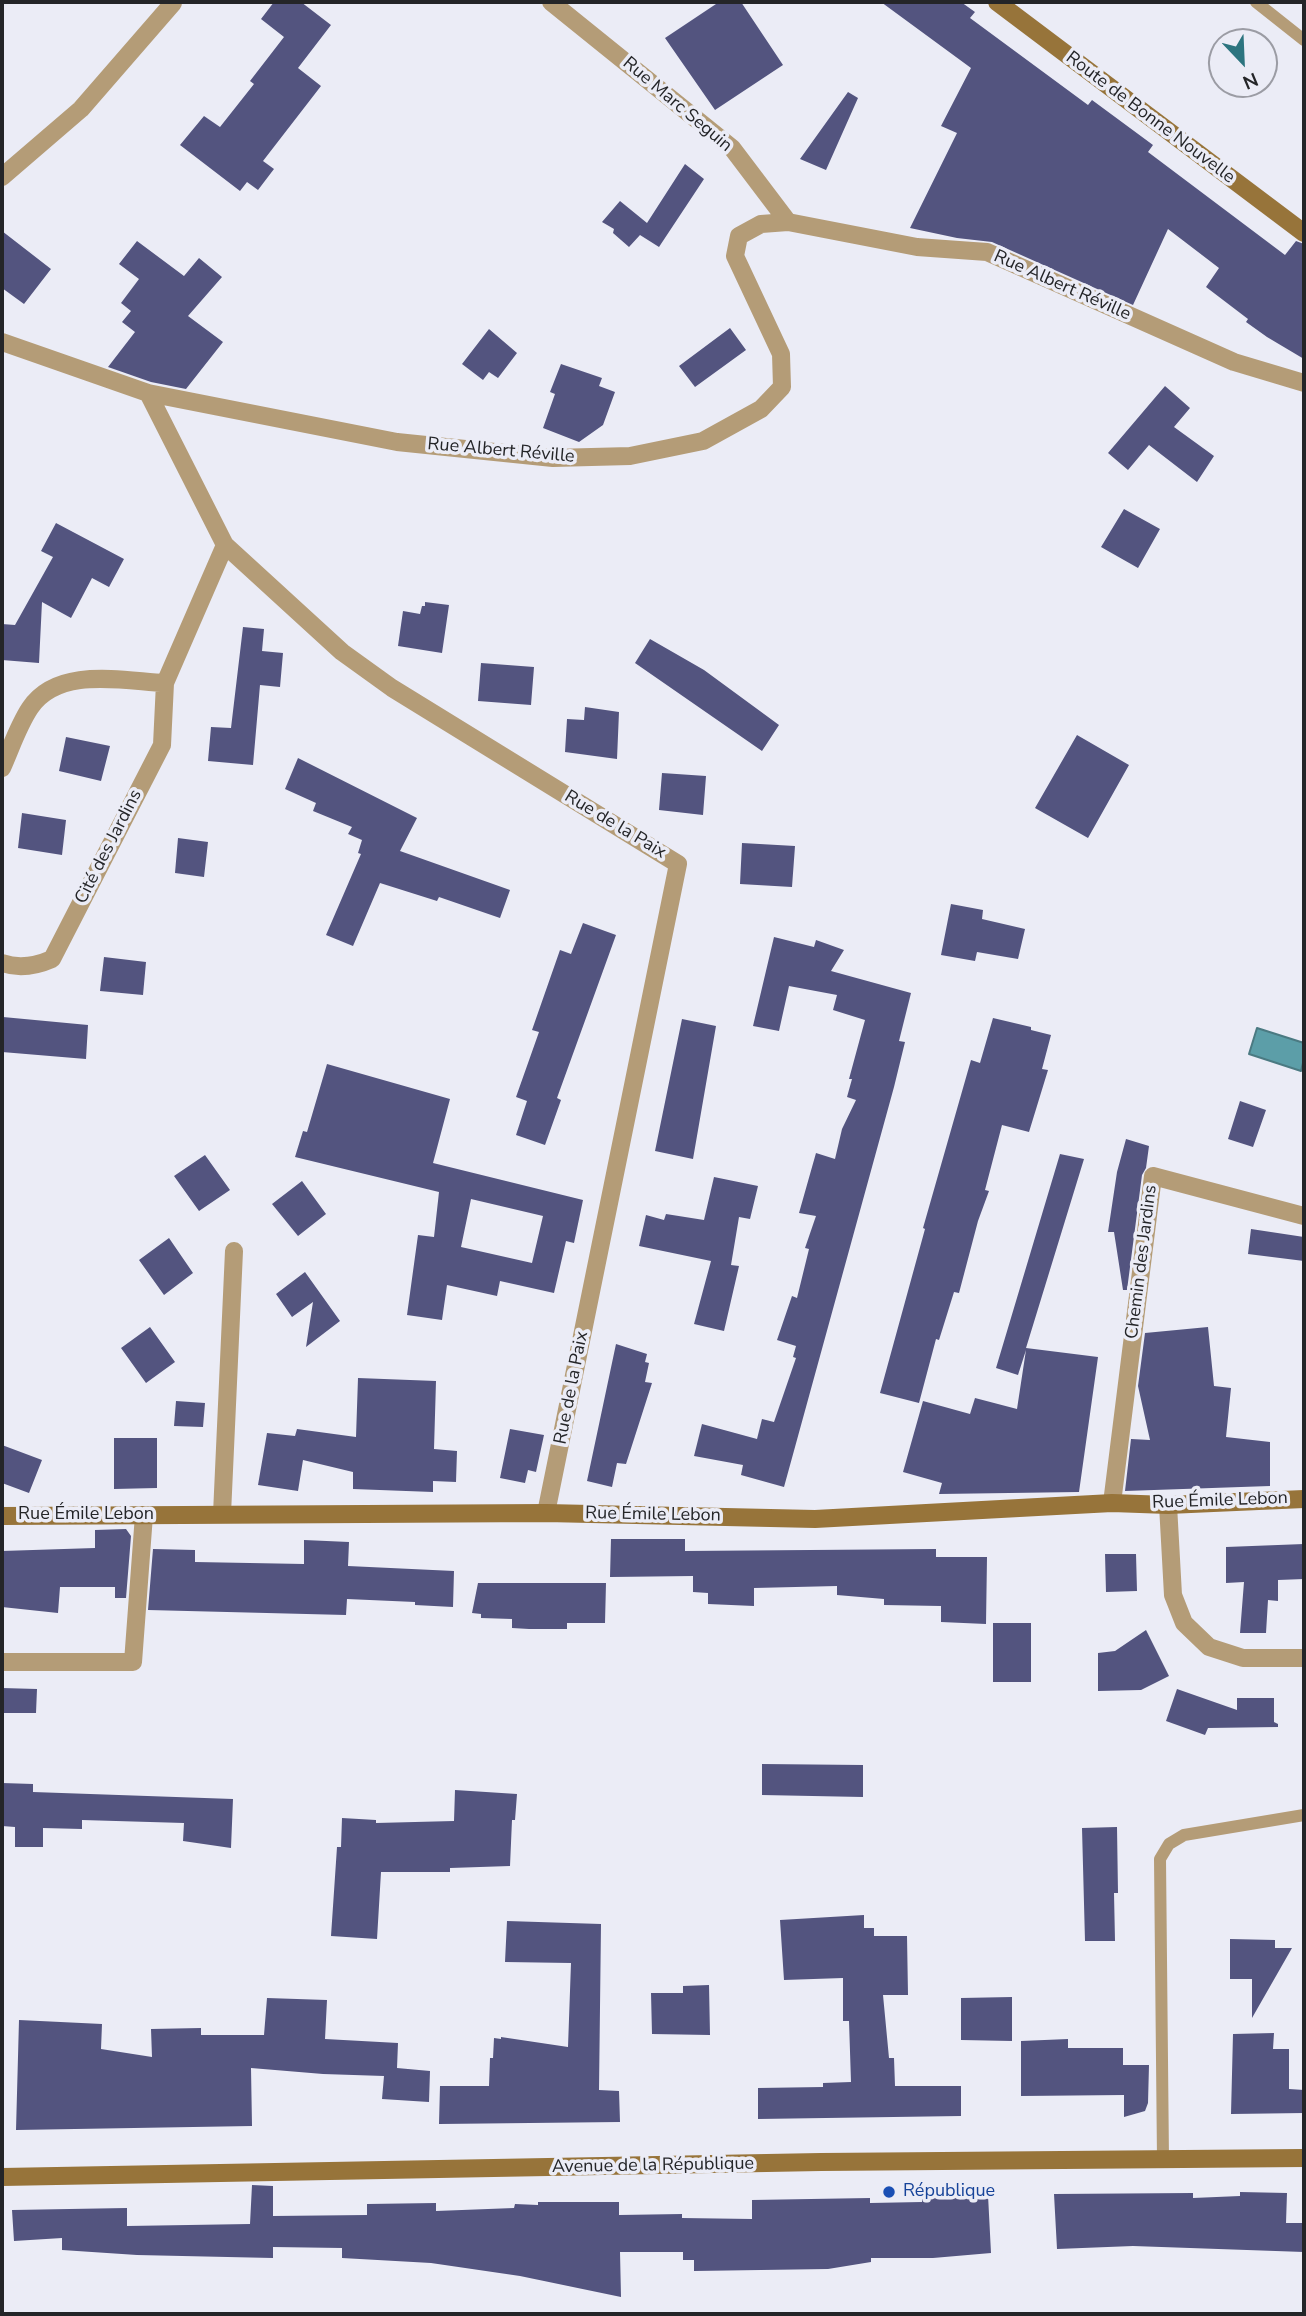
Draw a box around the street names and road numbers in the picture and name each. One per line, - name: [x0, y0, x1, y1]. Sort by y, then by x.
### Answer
- street label: Route de Bonne Nouvelle: [1061, 47, 1239, 189]
- street label: Rue Marc Seguin: [618, 53, 736, 157]
- street label: Rue Albert Réville: [990, 246, 1134, 326]
- street label: Rue Albert Réville: [427, 434, 575, 468]
- street label: Cité des Jardins: [71, 786, 147, 908]
- street label: Rue de la Paix: [560, 786, 670, 864]
- street label: Chemin des Jardins: [1122, 1184, 1162, 1340]
- street label: Rue de la Paix: [550, 1330, 594, 1446]
- street label: Rue Émile Lebon: [1152, 1488, 1288, 1514]
- street label: Rue Émile Lebon: [585, 1503, 721, 1527]
- street label: Rue Émile Lebon: [18, 1504, 154, 1526]
- street label: Avenue de la République: [552, 2153, 754, 2179]

